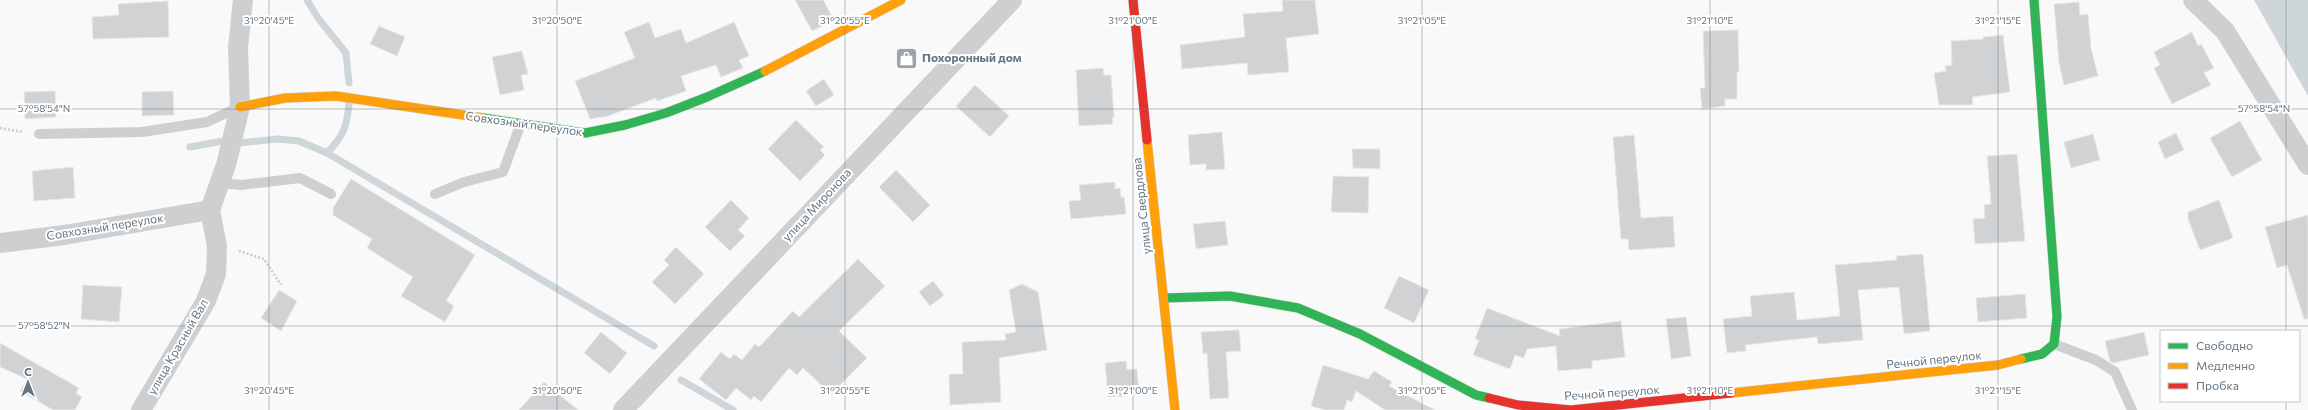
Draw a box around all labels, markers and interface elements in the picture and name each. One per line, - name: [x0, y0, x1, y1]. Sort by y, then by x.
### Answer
- text: 31°20'45"E: [244, 14, 294, 26]
- text: 31°20'50"E: [532, 14, 582, 26]
- text: 31°20'55"E: [820, 14, 870, 26]
- text: 31°21'00"E: [1108, 14, 1158, 26]
- text: 31°21'05"E: [1398, 14, 1446, 26]
- text: 31°21'10"E: [1686, 14, 1734, 26]
- text: 31°21'15"E: [1975, 14, 2021, 26]
- shop icon: Похоронный дом: [893, 45, 919, 71]
- place label: Похоронный дом: [922, 50, 1022, 64]
- text: 57°58'54"N: [18, 102, 70, 114]
- text: 57°58'54"N: [2238, 102, 2290, 114]
- street label: Совхозный переулок: [465, 108, 584, 138]
- street label: улица Свердлова: [1129, 157, 1153, 255]
- street label: улица Миронова: [779, 165, 854, 244]
- street label: Совхозный переулок: [45, 210, 165, 242]
- street label: улица Красный Вал: [144, 296, 210, 397]
- text: 57°58'52"N: [18, 319, 70, 331]
- legend: [2160, 330, 2300, 402]
- text: Свободно: [2196, 338, 2253, 352]
- street label: Речной переулок: [1885, 347, 1983, 371]
- text: Медленно: [2196, 358, 2255, 372]
- north arrow: [8, 362, 48, 402]
- text: С: [24, 365, 32, 378]
- text: Пробка: [2196, 378, 2239, 392]
- street label: Речной переулок: [1564, 382, 1661, 402]
- text: 31°20'45"E: [244, 384, 294, 396]
- text: 31°20'50"E: [532, 384, 582, 396]
- text: 31°20'55"E: [820, 384, 870, 396]
- text: 31°21'00"E: [1108, 384, 1158, 396]
- text: 31°21'05"E: [1398, 384, 1446, 396]
- text: 31°21'10"E: [1686, 384, 1734, 396]
- text: 31°21'15"E: [1975, 384, 2021, 396]

